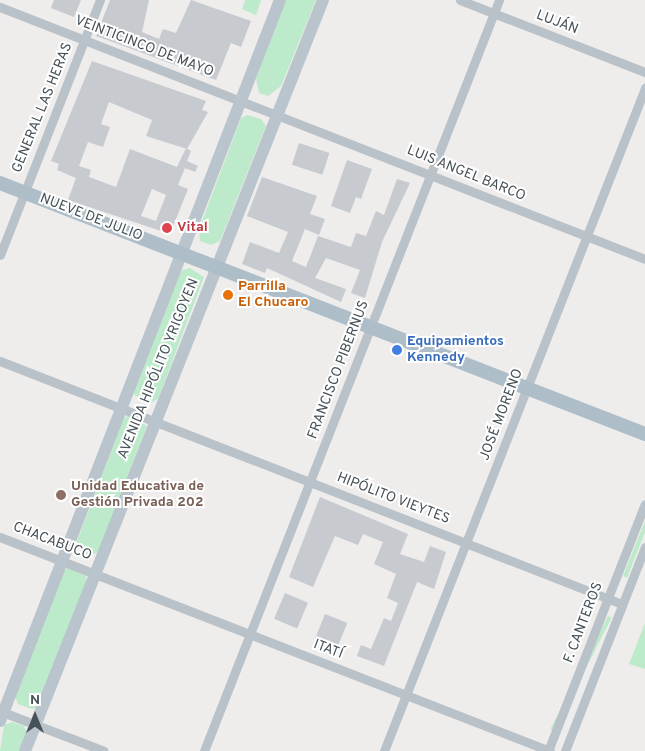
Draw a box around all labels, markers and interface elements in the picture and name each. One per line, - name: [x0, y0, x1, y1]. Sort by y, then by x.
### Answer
- street label: LUJÁN: [534, 7, 580, 39]
- street label: VEINTICINCO DE MAYO: [72, 13, 216, 81]
- street label: GENERAL LAS HERAS: [9, 40, 77, 176]
- street label: LUIS ANGEL BARCO: [404, 142, 528, 206]
- street label: NUEVE DE JULIO: [37, 191, 145, 245]
- place label: Vital: [177, 220, 208, 236]
- marker: Vital: [161, 222, 173, 234]
- street label: AVENIDA HIPÓLITO YRIGOYEN: [115, 276, 203, 462]
- place label: Parrilla El Chucaro: [238, 279, 308, 312]
- marker: Parrilla El Chucaro: [222, 289, 234, 301]
- street label: FRANCISCO PIBERNUS: [305, 298, 373, 442]
- place label: Equipamientos Kennedy: [407, 334, 504, 367]
- marker: Equipamientos Kennedy: [391, 344, 403, 356]
- street label: JOSÉ MORENO: [477, 367, 527, 463]
- street label: HIPÓLITO VIEYTES: [334, 470, 452, 528]
- place label: Unidad Educativa de Gestión Privada 202: [71, 479, 204, 512]
- marker: Unidad Educativa de Gestión Privada 202: [55, 489, 67, 501]
- street label: CHACABUCO: [10, 519, 94, 565]
- street label: F. CANTEROS: [561, 580, 607, 666]
- street label: ITATÍ: [311, 637, 345, 663]
- north arrow: [10, 691, 60, 741]
- text: N: [30, 692, 40, 709]

